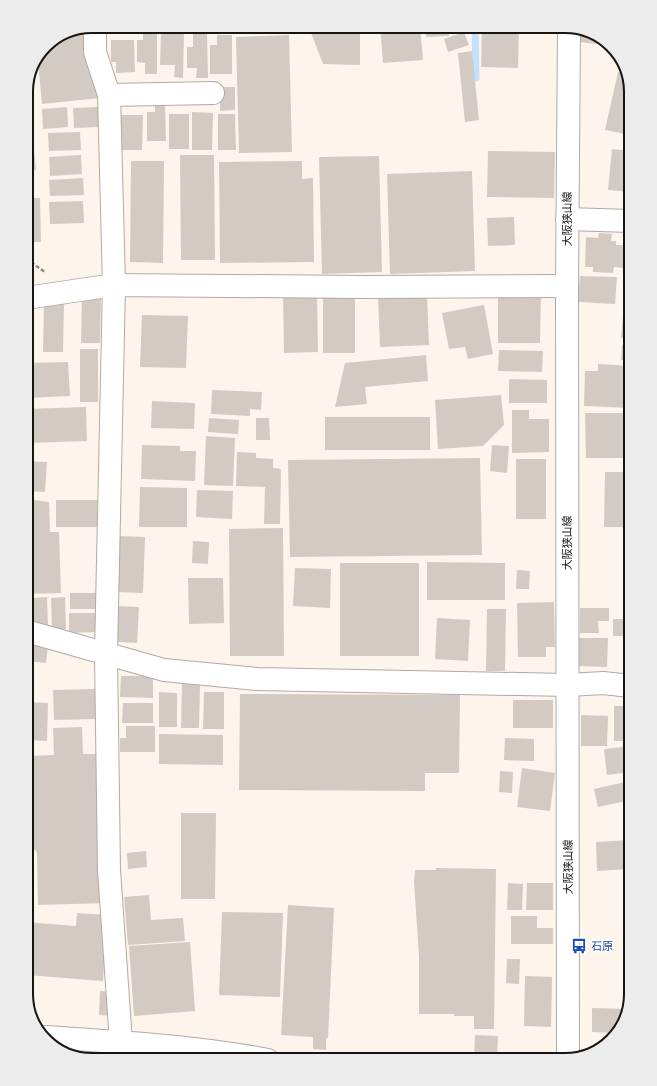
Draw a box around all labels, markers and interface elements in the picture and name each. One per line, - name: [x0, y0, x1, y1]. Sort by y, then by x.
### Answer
- street label: 大阪狭山線: [561, 192, 574, 247]
- street label: 大阪狭山線: [561, 516, 574, 571]
- street label: 大阪狭山線: [562, 840, 575, 895]
- bus stop icon: 石原: [570, 937, 588, 955]
- place label: 石原: [591, 940, 613, 953]

